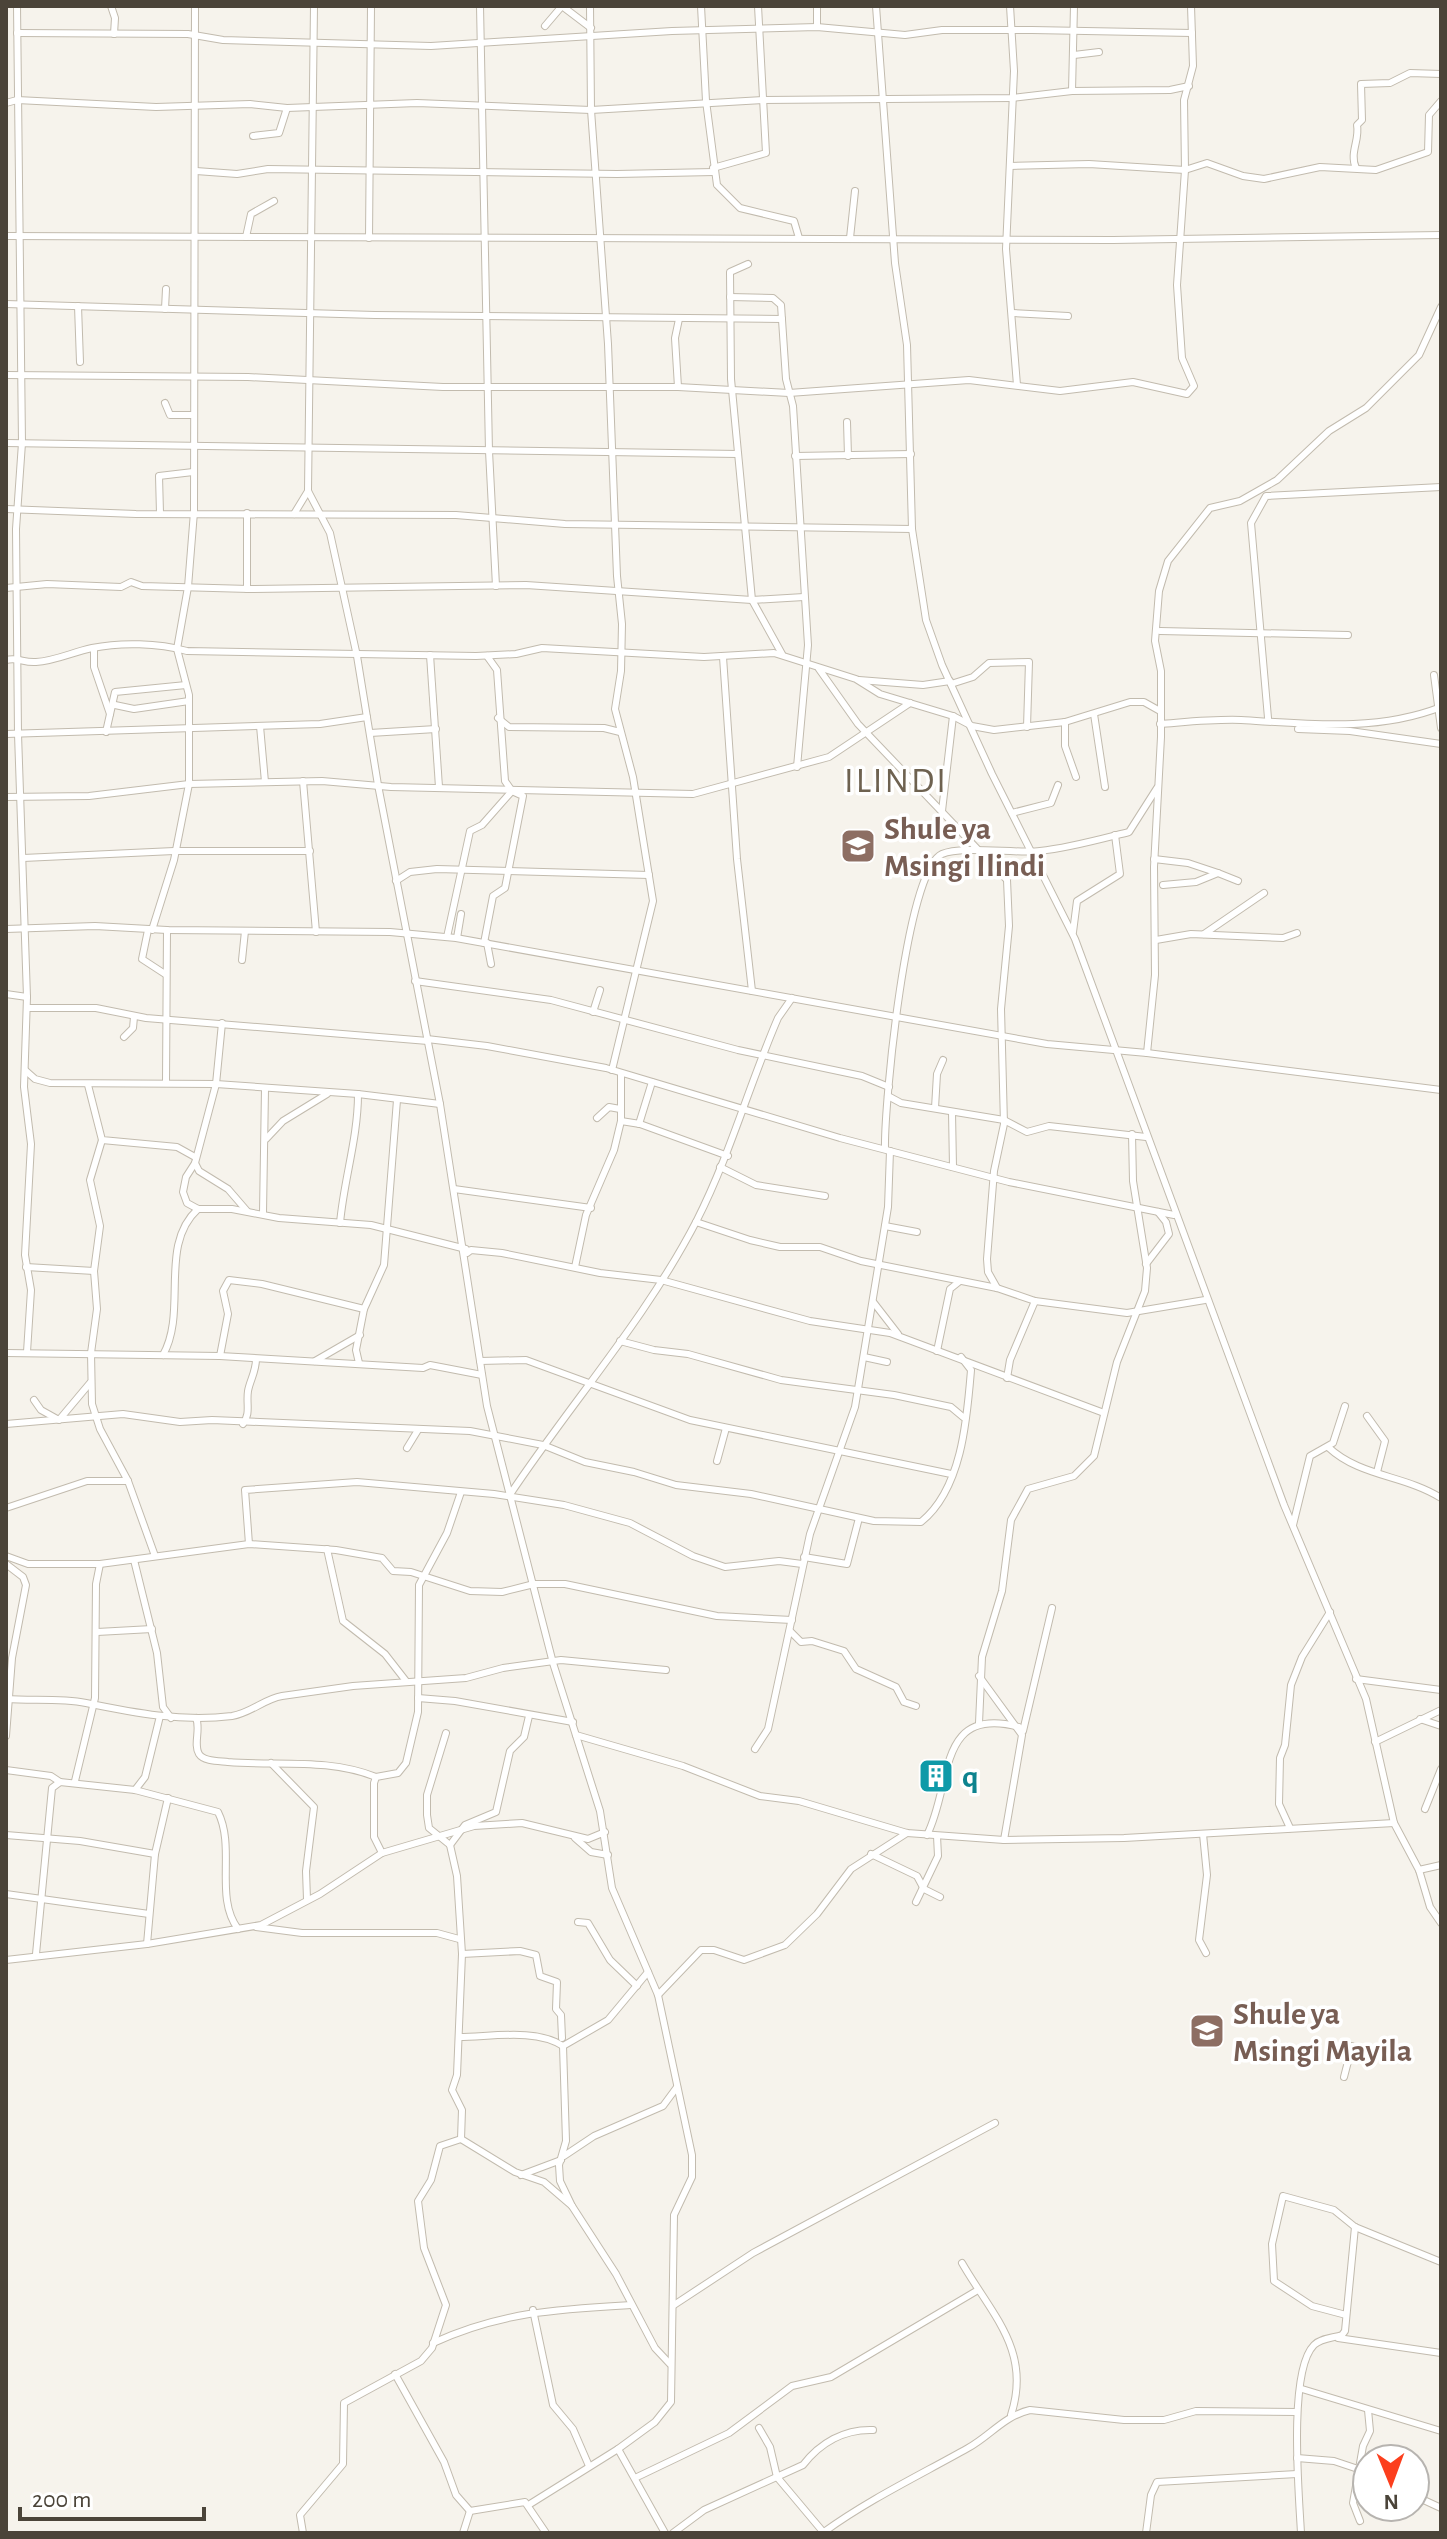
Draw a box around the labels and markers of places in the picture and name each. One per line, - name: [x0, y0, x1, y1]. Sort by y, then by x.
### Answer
- place label: Shule ya Msingi Ilindi: [884, 813, 1045, 882]
- school or university icon: Shule ya Msingi Ilindi: [839, 827, 877, 865]
- building icon: q: [917, 1757, 955, 1795]
- place label: q: [962, 1761, 979, 1793]
- place label: Shule ya Msingi Mayila: [1233, 1998, 1412, 2067]
- school or university icon: Shule ya Msingi Mayila: [1188, 2012, 1226, 2050]

